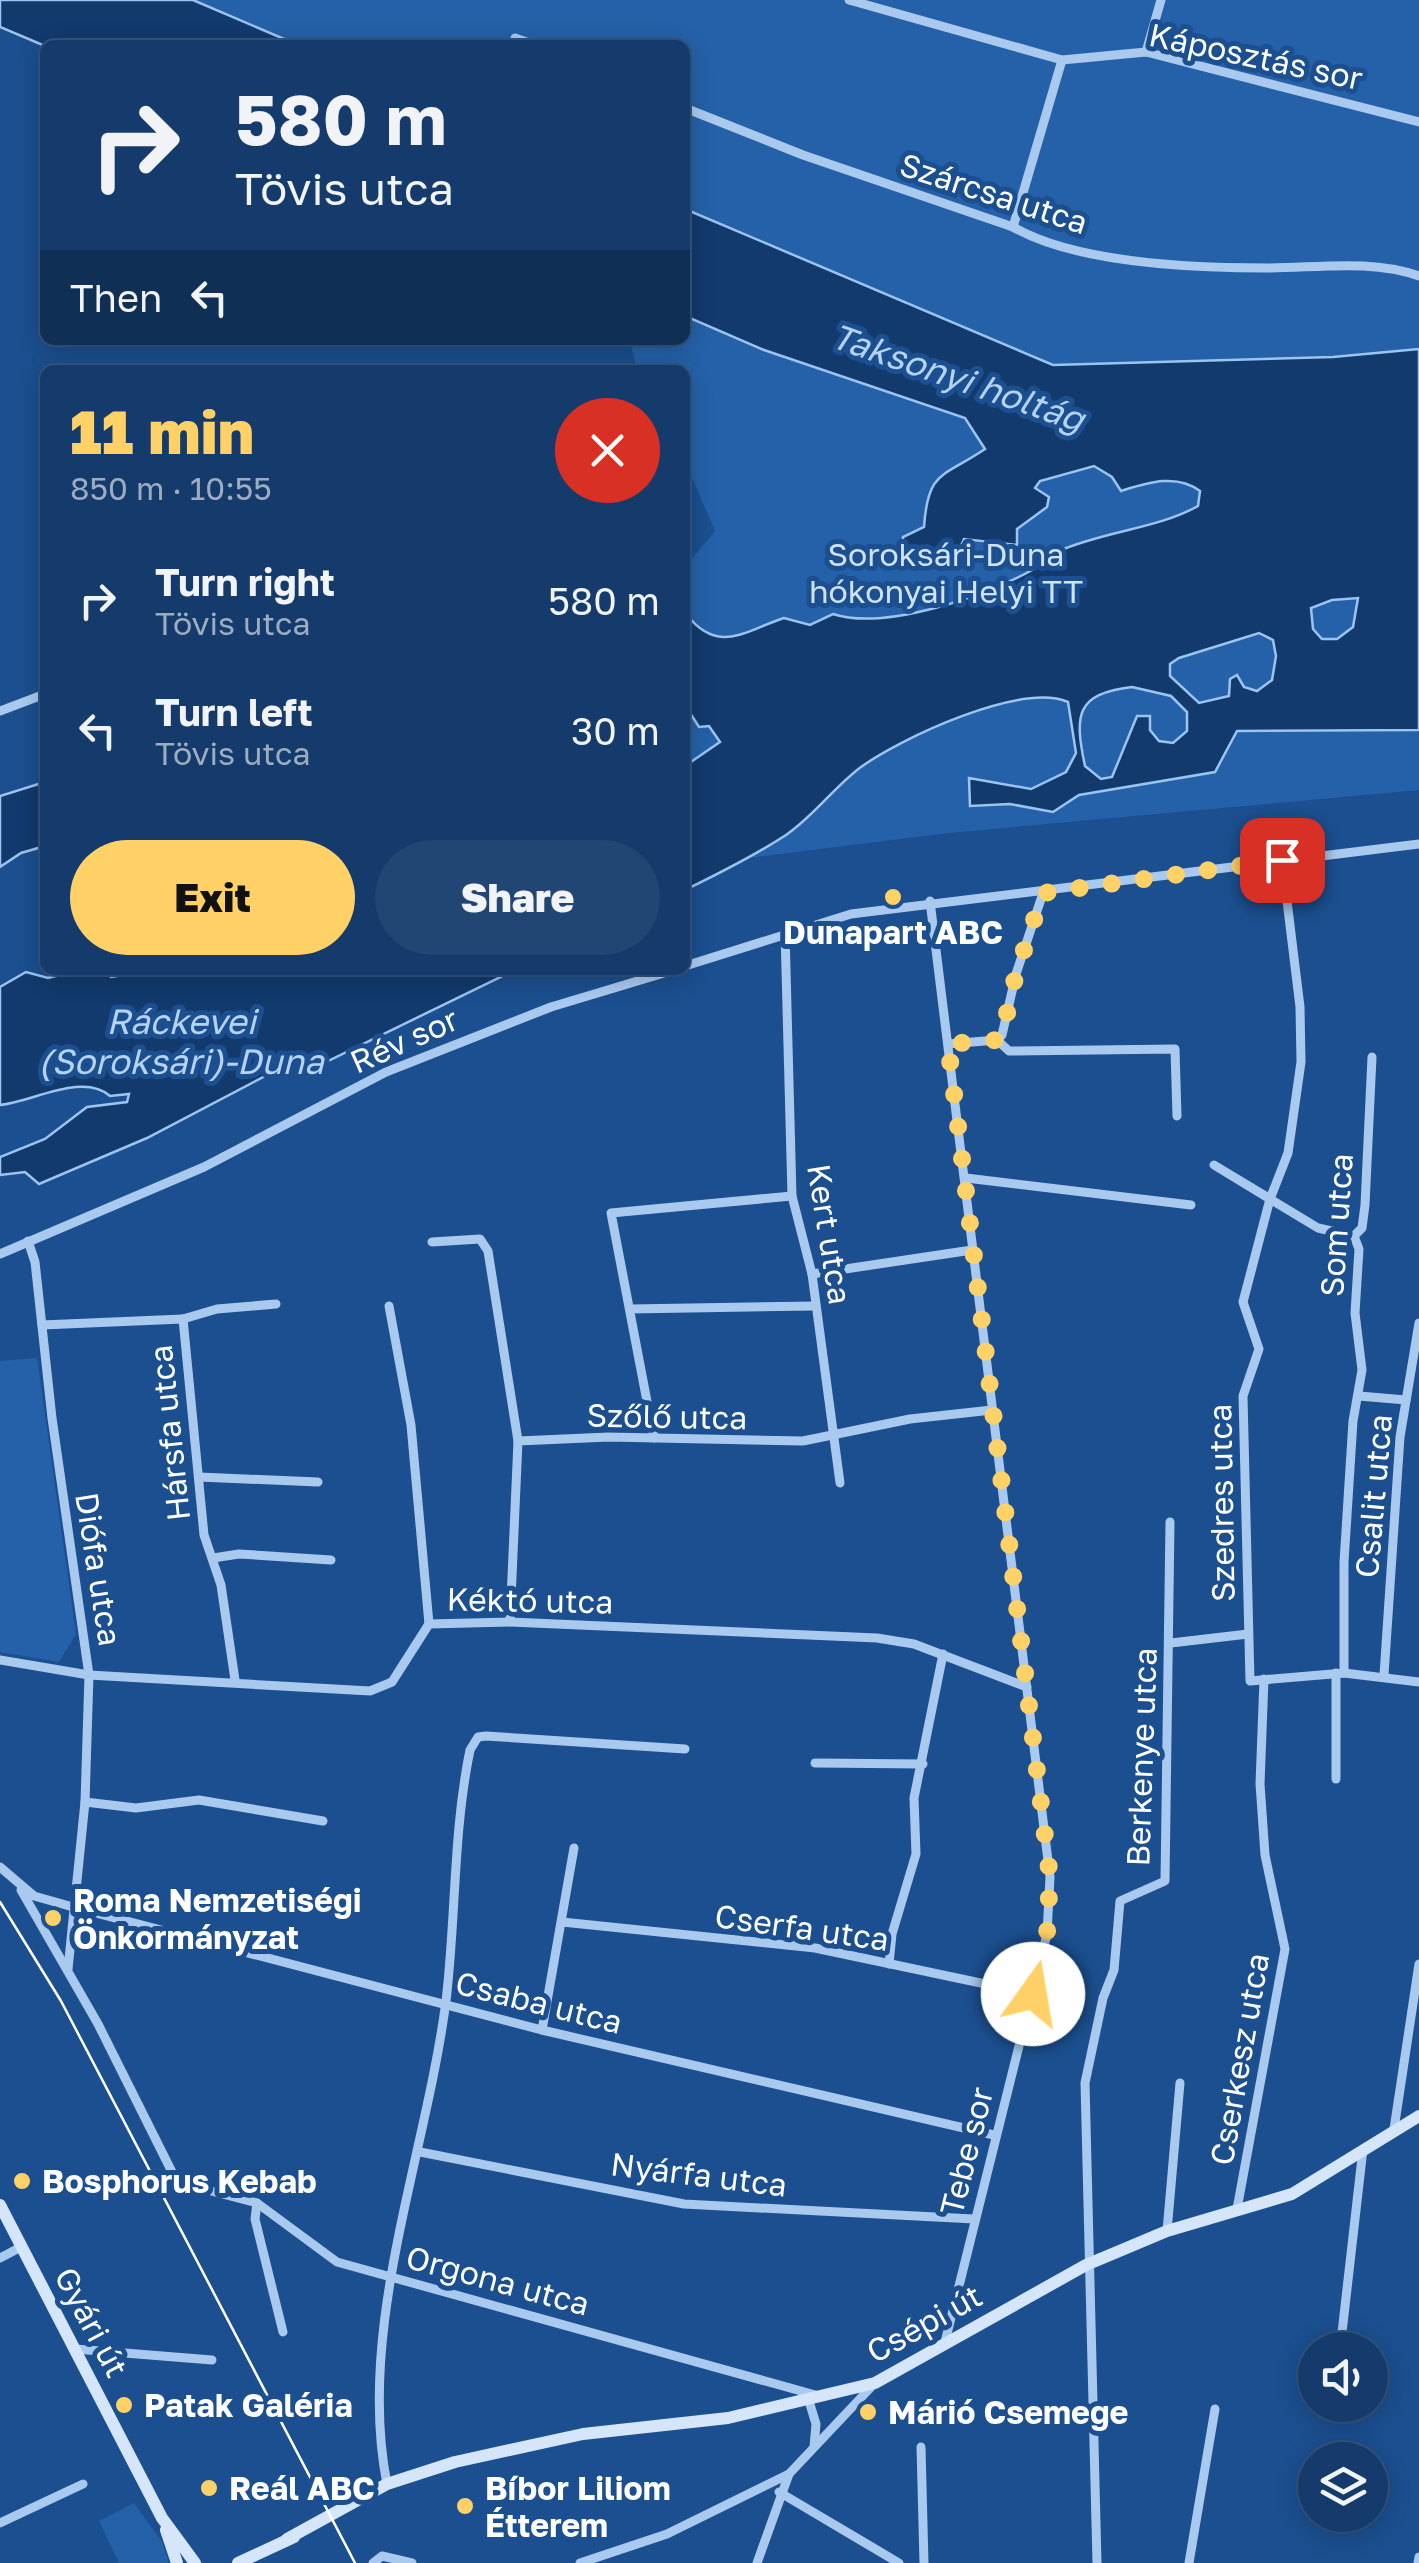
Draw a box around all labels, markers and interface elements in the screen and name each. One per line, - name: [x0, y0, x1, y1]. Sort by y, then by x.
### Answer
- street label: Káposztás sor: [1146, 15, 1366, 97]
- text: 580 m: [235, 76, 447, 160]
- icon: right: [70, 80, 200, 210]
- street label: Szárcsa utca: [895, 145, 1093, 241]
- text: Tövis utca: [235, 161, 454, 215]
- icon: left: [182, 270, 237, 325]
- text: Then: [70, 275, 162, 320]
- water label: Taksonyi holtág: [826, 314, 1092, 441]
- text: 11 min: [70, 395, 254, 467]
- button: close: [555, 398, 660, 503]
- text: 850 m · 10:55: [70, 469, 272, 507]
- park label: Soroksári-Duna hókonyai Helyi TT: [809, 535, 1083, 610]
- text: Turn right: [155, 559, 335, 604]
- icon: right: [70, 573, 125, 628]
- text: 580 m: [548, 578, 660, 623]
- text: Tövis utca: [155, 604, 311, 642]
- text: Turn left: [155, 689, 313, 734]
- icon: left: [70, 703, 125, 758]
- text: 30 m: [571, 708, 660, 753]
- text: Tövis utca: [155, 734, 311, 772]
- pin: [1240, 818, 1325, 903]
- icon: arrive: [1255, 833, 1310, 888]
- button: Exit: [70, 840, 355, 955]
- button: Share: [375, 840, 660, 955]
- marker: Dunapart ABC: [882, 886, 904, 908]
- place label: Dunapart ABC: [783, 913, 1003, 951]
- street label: Rév sor: [344, 999, 464, 1081]
- water label: Ráckevei (Soroksári)-Duna: [38, 1000, 325, 1082]
- street label: Som utca: [1312, 1152, 1360, 1298]
- street label: Kert utca: [800, 1161, 860, 1307]
- street label: Hársfa utca: [141, 1343, 197, 1523]
- street label: Szőlő utca: [586, 1396, 748, 1436]
- street label: Szedres utca: [1200, 1404, 1242, 1602]
- street label: Csalit utca: [1347, 1413, 1399, 1579]
- street label: Diófa utca: [68, 1490, 130, 1648]
- street label: Kéktó utca: [446, 1580, 614, 1620]
- street label: Berkenye utca: [1118, 1647, 1164, 1867]
- place label: Roma Nemzetiségi Önkormányzat: [73, 1881, 361, 1956]
- street label: Cserfa utca: [713, 1896, 891, 1958]
- marker: Roma Nemzetiségi Önkormányzat: [42, 1907, 64, 1929]
- position arrow: [981, 1942, 1085, 2046]
- street label: Cserkesz utca: [1202, 1950, 1276, 2168]
- street label: Csaba utca: [452, 1963, 626, 2041]
- street label: Tebe sor: [932, 2083, 1000, 2219]
- street label: Nyárfa utca: [609, 2144, 789, 2204]
- place label: Bosphorus Kebab: [42, 2162, 317, 2200]
- marker: Bosphorus Kebab: [11, 2170, 33, 2192]
- street label: Orgona utca: [402, 2237, 594, 2323]
- street label: Gyári út: [47, 2261, 137, 2383]
- street label: Csépi út: [860, 2276, 988, 2370]
- map controls: [1298, 2332, 1388, 2532]
- button: sound: [1298, 2332, 1388, 2422]
- place label: Patak Galéria: [144, 2386, 353, 2424]
- place label: Márió Csemege: [888, 2393, 1128, 2431]
- marker: Patak Galéria: [113, 2394, 135, 2416]
- marker: Márió Csemege: [857, 2401, 879, 2423]
- button: layers: [1298, 2442, 1388, 2532]
- place label: Reál ABC: [229, 2469, 375, 2507]
- place label: Bíbor Liliom Étterem: [485, 2469, 671, 2544]
- marker: Reál ABC: [198, 2477, 220, 2499]
- marker: Bíbor Liliom Étterem: [454, 2495, 476, 2517]

